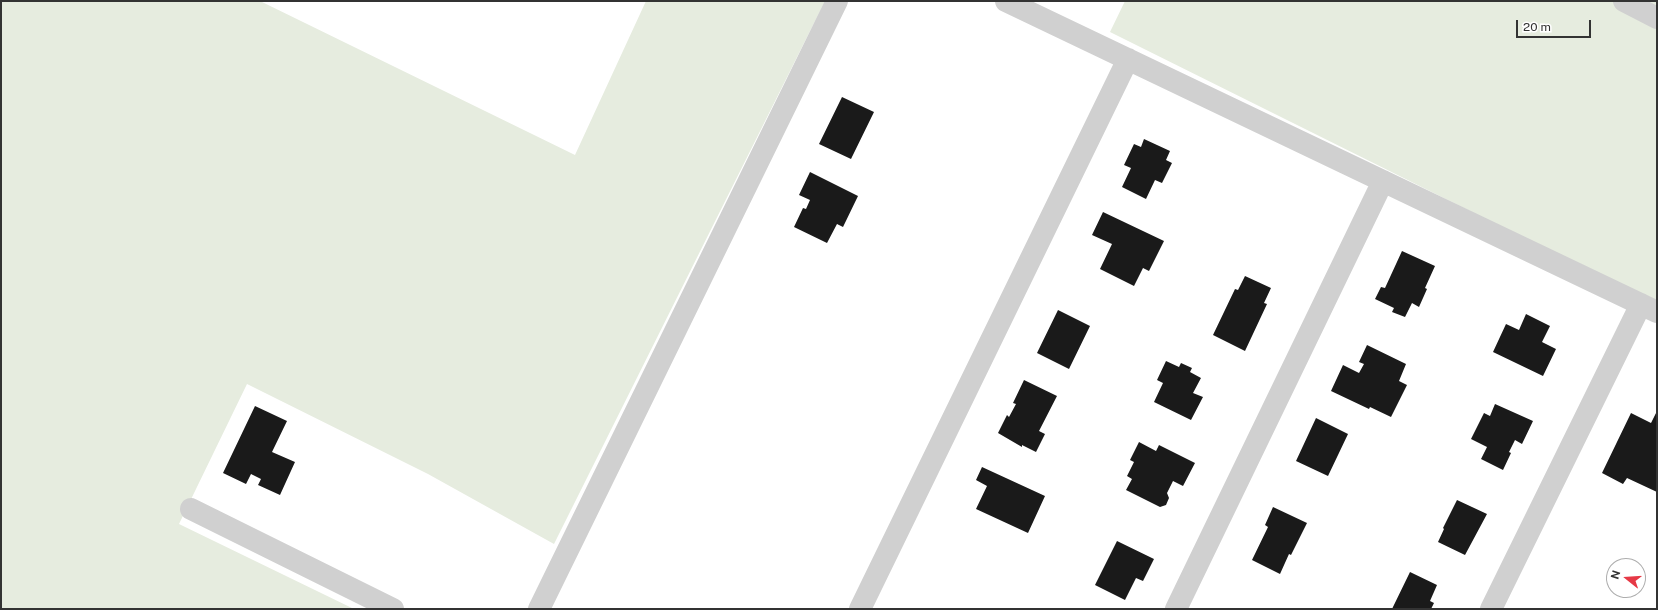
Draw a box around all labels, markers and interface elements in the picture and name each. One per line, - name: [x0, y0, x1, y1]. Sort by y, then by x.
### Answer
- scale bar: [1518, 12, 1593, 38]
- text: 20 m: [1523, 20, 1551, 34]
- north arrow: [1606, 558, 1646, 598]
- text: N: [1608, 569, 1622, 581]

